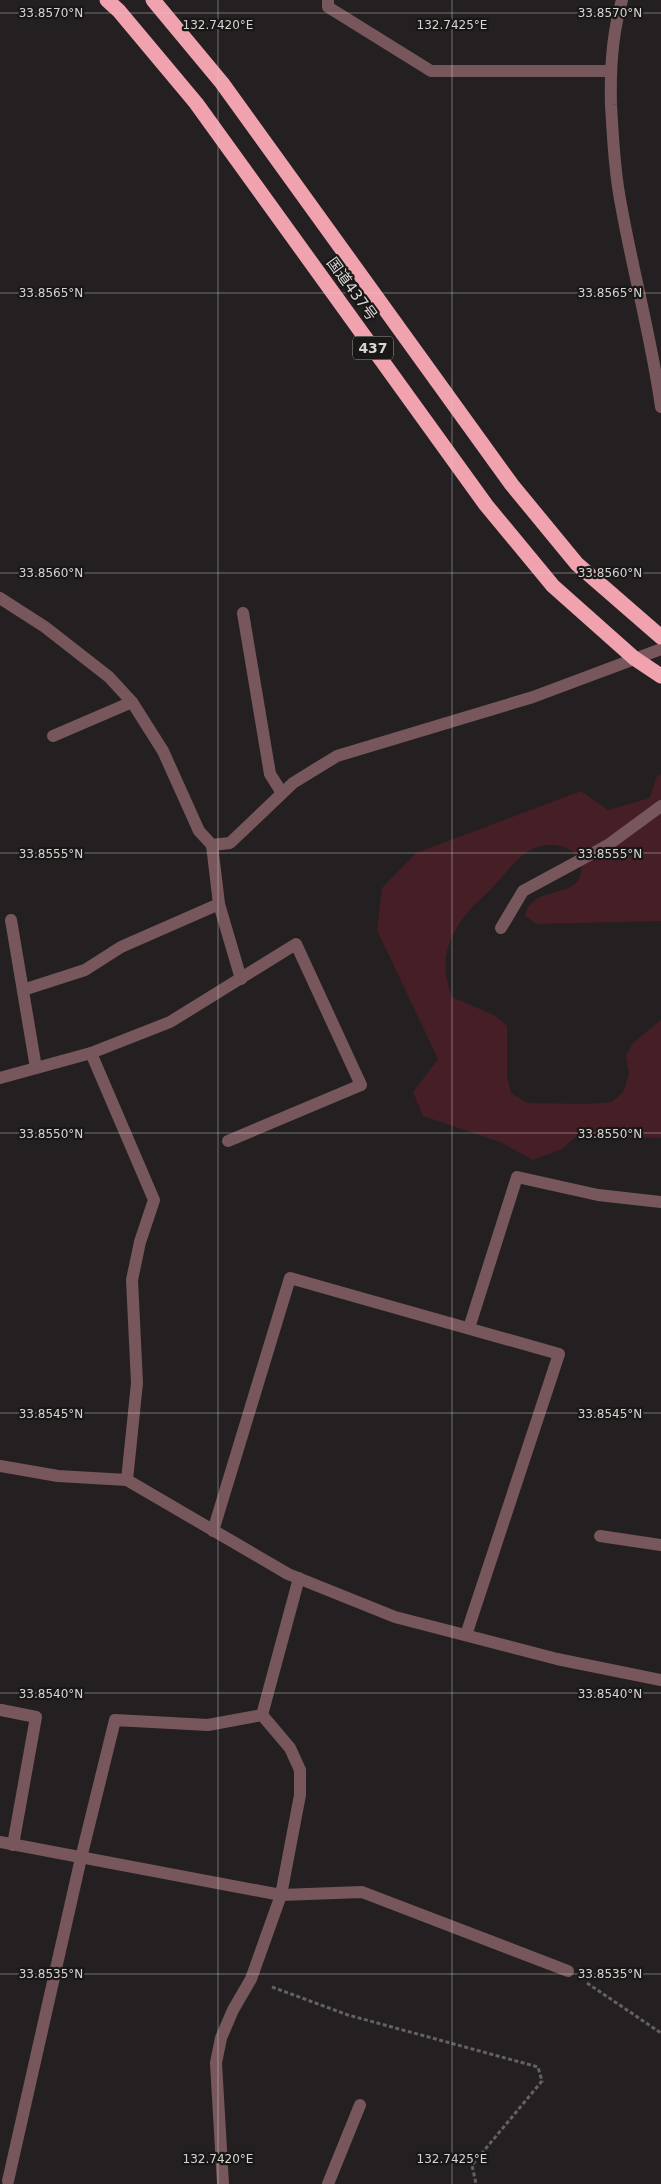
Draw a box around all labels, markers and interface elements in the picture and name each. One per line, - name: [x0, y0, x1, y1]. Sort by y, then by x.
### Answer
- text: 33.8570°N: [19, 6, 83, 20]
- text: 33.8570°N: [578, 6, 642, 20]
- text: 132.7420°E: [183, 18, 253, 32]
- text: 132.7425°E: [417, 18, 487, 32]
- street label: 国道437号: [323, 254, 381, 324]
- text: 33.8565°N: [19, 286, 83, 300]
- text: 33.8565°N: [578, 286, 642, 300]
- road number: 437: [353, 336, 393, 359]
- text: 33.8560°N: [19, 566, 83, 580]
- text: 33.8560°N: [578, 566, 642, 580]
- text: 33.8555°N: [19, 847, 83, 861]
- text: 33.8555°N: [578, 847, 642, 861]
- text: 33.8550°N: [19, 1127, 83, 1141]
- text: 33.8550°N: [578, 1127, 642, 1141]
- text: 33.8545°N: [19, 1407, 83, 1421]
- text: 33.8545°N: [578, 1407, 642, 1421]
- text: 33.8540°N: [19, 1687, 83, 1701]
- text: 33.8540°N: [578, 1687, 642, 1701]
- text: 33.8535°N: [19, 1967, 83, 1981]
- text: 33.8535°N: [578, 1967, 642, 1981]
- text: 132.7420°E: [183, 2152, 253, 2166]
- text: 132.7425°E: [417, 2152, 487, 2166]

